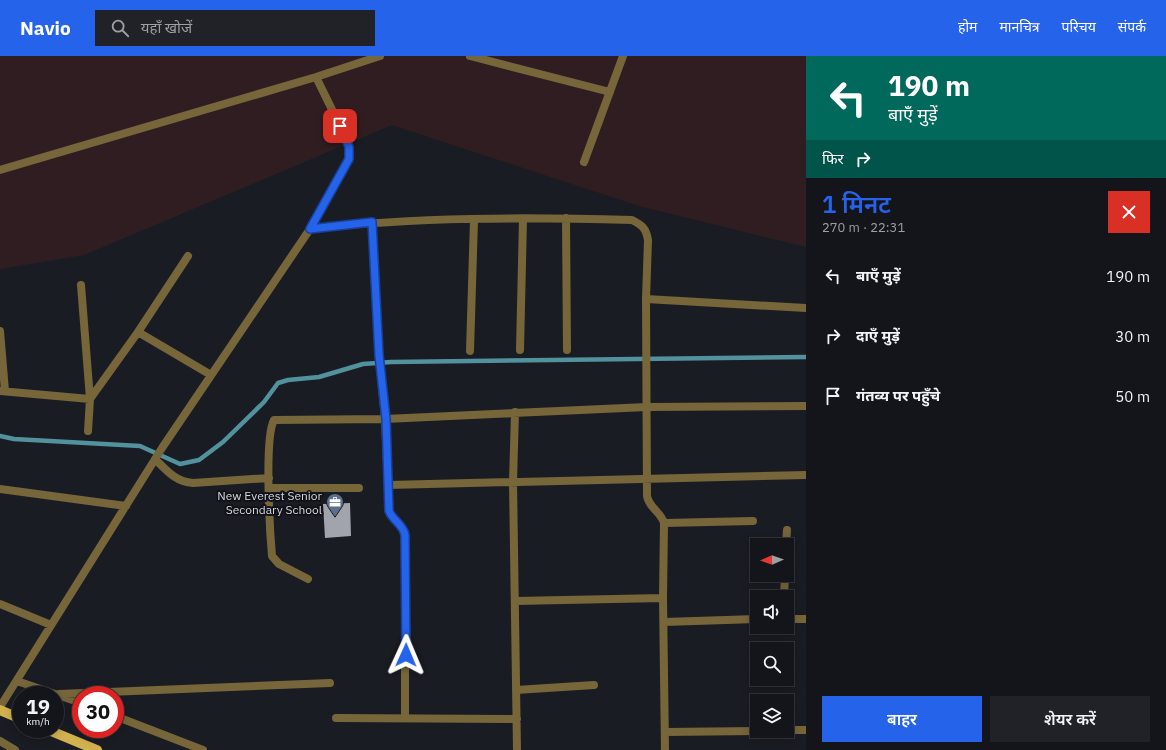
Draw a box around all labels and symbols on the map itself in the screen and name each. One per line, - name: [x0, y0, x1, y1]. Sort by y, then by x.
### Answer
- pin: [323, 109, 357, 143]
- place label: New Everest Senior Secondary School: [217, 488, 323, 517]
- office icon: New Everest Senior Secondary School: [325, 492, 345, 517]
- north arrow: [750, 538, 794, 582]
- position arrow: [385, 634, 427, 676]
- speed limit sign: 30: [72, 686, 124, 738]

